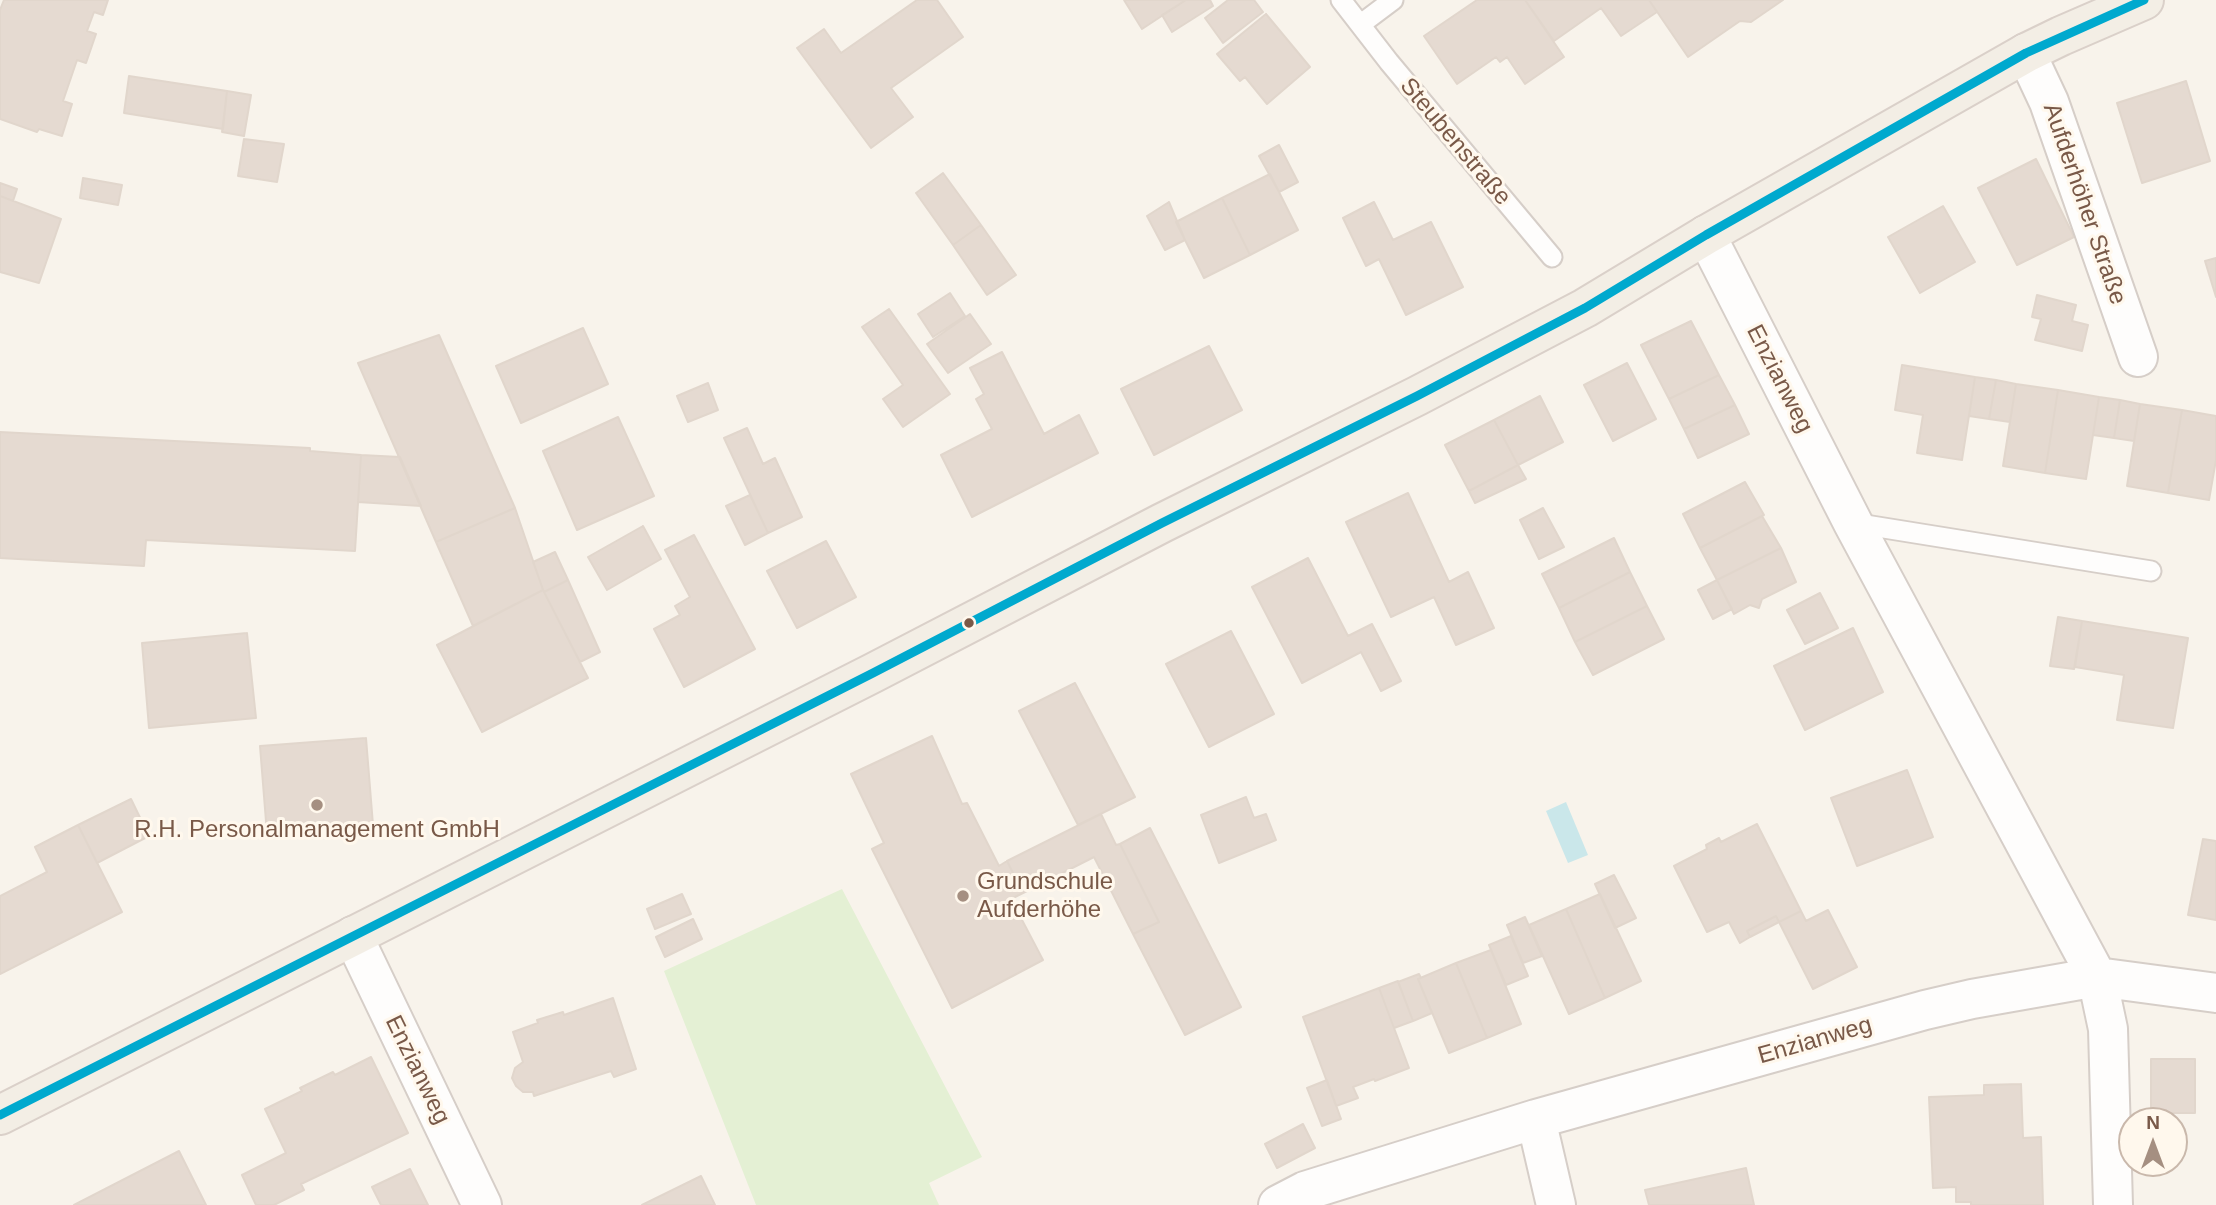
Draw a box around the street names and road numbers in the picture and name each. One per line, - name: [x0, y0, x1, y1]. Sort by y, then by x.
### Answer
- street label: Steubenstraße: [1393, 72, 1517, 212]
- street label: Aufderhöher Straße: [2036, 100, 2132, 308]
- street label: Enzianweg: [1740, 320, 1818, 438]
- street label: Enzianweg: [378, 1011, 456, 1129]
- street label: Enzianweg: [1755, 1011, 1875, 1071]

